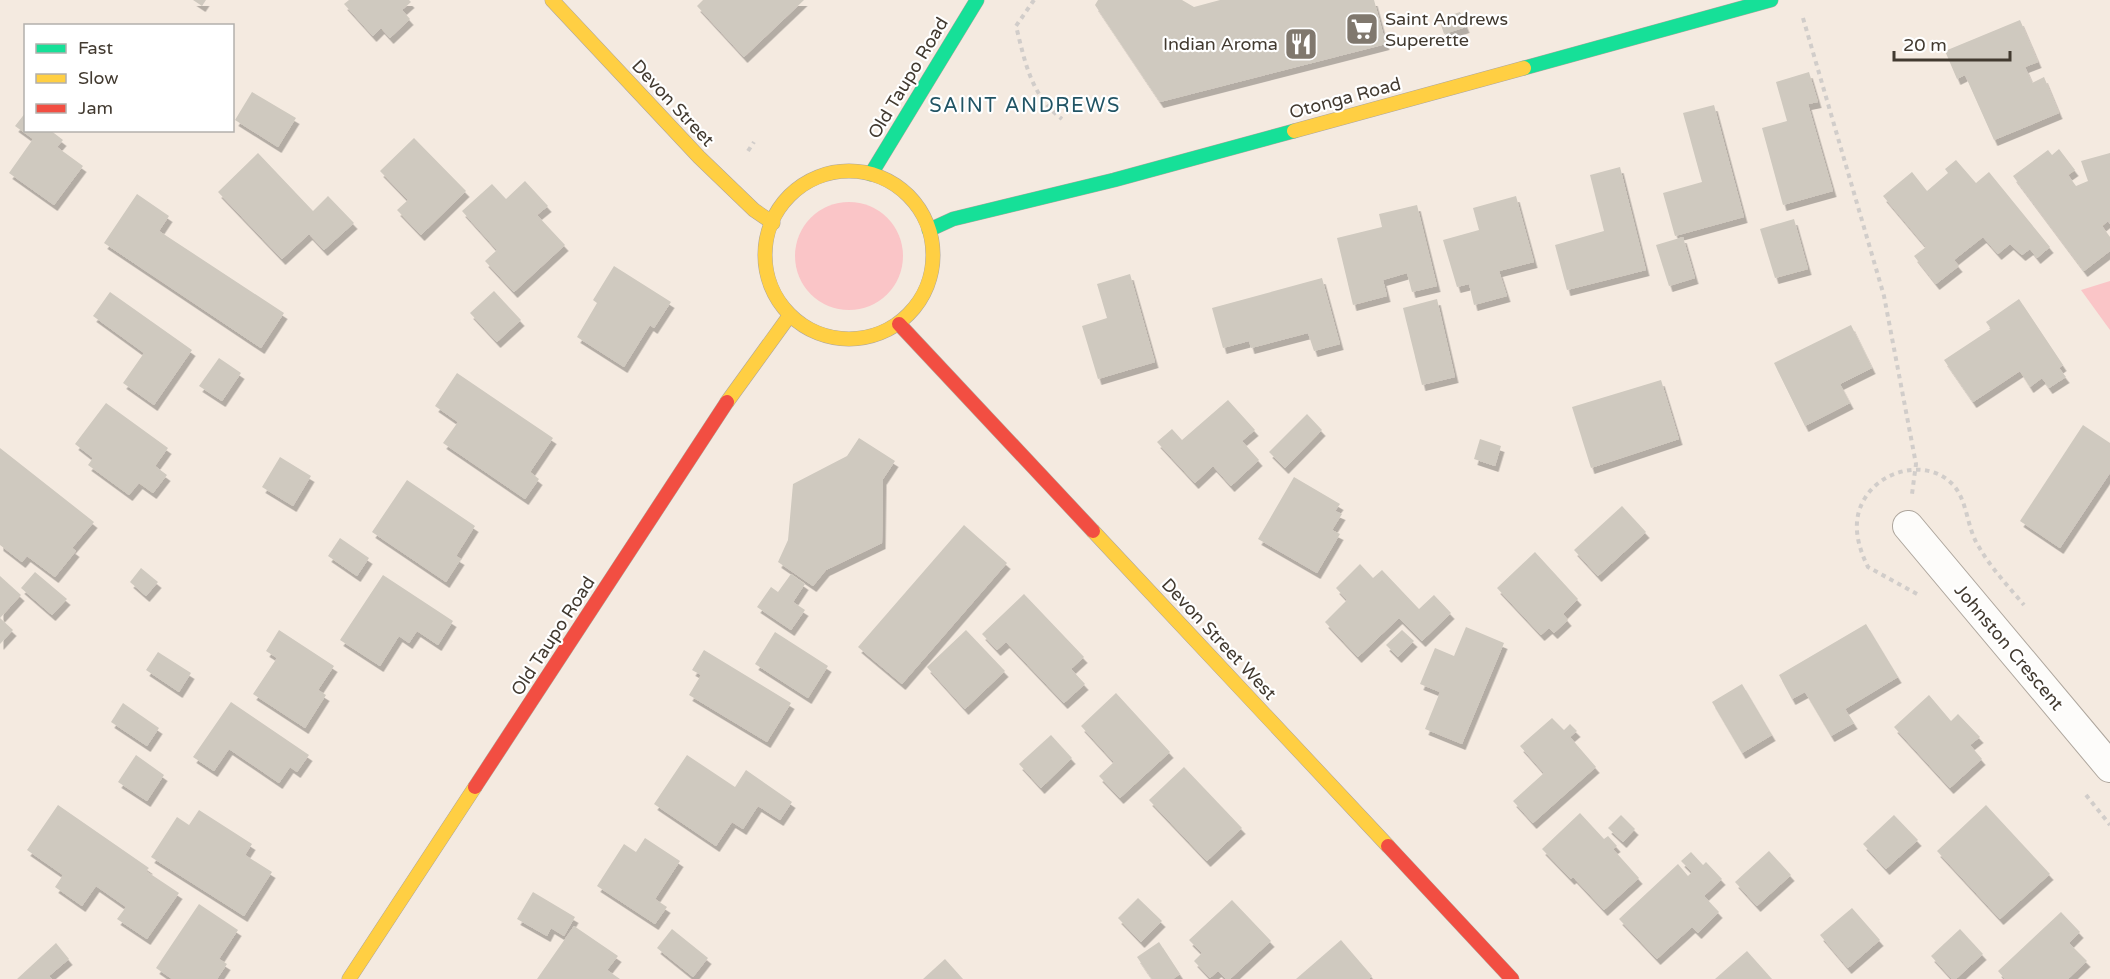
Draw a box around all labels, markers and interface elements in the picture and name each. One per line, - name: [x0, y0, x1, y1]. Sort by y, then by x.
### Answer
- place label: Saint Andrews Superette: [1385, 8, 1508, 51]
- supermarket icon: Saint Andrews Superette: [1344, 11, 1380, 47]
- street label: Old Taupo Road: [863, 13, 953, 143]
- legend: [24, 24, 234, 132]
- scale bar: [1894, 24, 2010, 62]
- restaurant icon: Indian Aroma: [1283, 26, 1319, 62]
- place label: Indian Aroma: [1163, 33, 1278, 55]
- text: 20 m: [1903, 34, 1947, 56]
- text: Fast: [78, 37, 113, 59]
- street label: Devon Street: [627, 55, 719, 151]
- text: Slow: [78, 67, 119, 89]
- street label: Otonga Road: [1287, 73, 1403, 123]
- district label: SAINT ANDREWS: [929, 94, 1121, 118]
- text: Jam: [78, 97, 113, 119]
- street label: Old Taupo Road: [506, 572, 600, 700]
- street label: Devon Street West: [1157, 574, 1281, 705]
- street label: Johnston Crescent: [1950, 579, 2068, 715]

